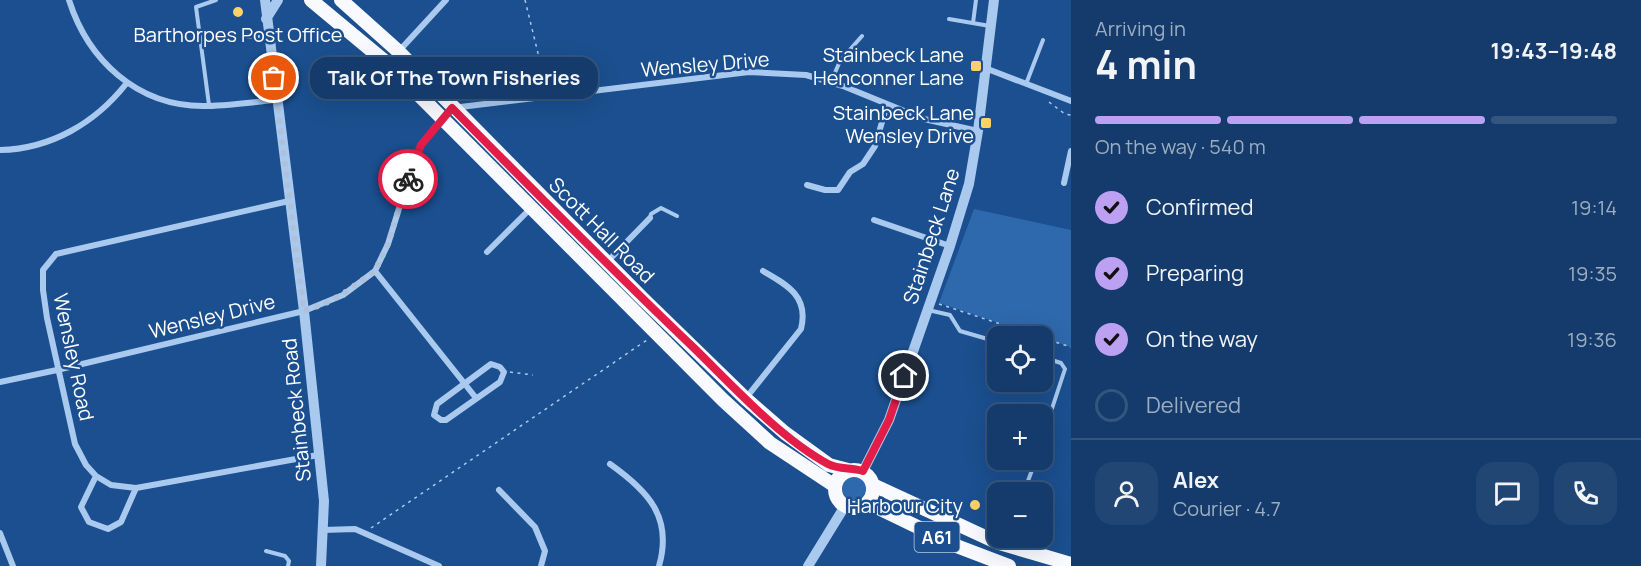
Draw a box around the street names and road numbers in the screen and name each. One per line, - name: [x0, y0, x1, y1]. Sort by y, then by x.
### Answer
- street label: Wensley Drive: [640, 45, 770, 83]
- street label: Stainbeck Lane: [896, 165, 966, 307]
- street label: Scott Hall Road: [543, 171, 661, 289]
- street label: Wensley Drive: [146, 287, 278, 345]
- street label: Wensley Road: [47, 291, 101, 423]
- street label: Stainbeck Road: [275, 337, 317, 483]
- road number: A61: [914, 522, 960, 552]

